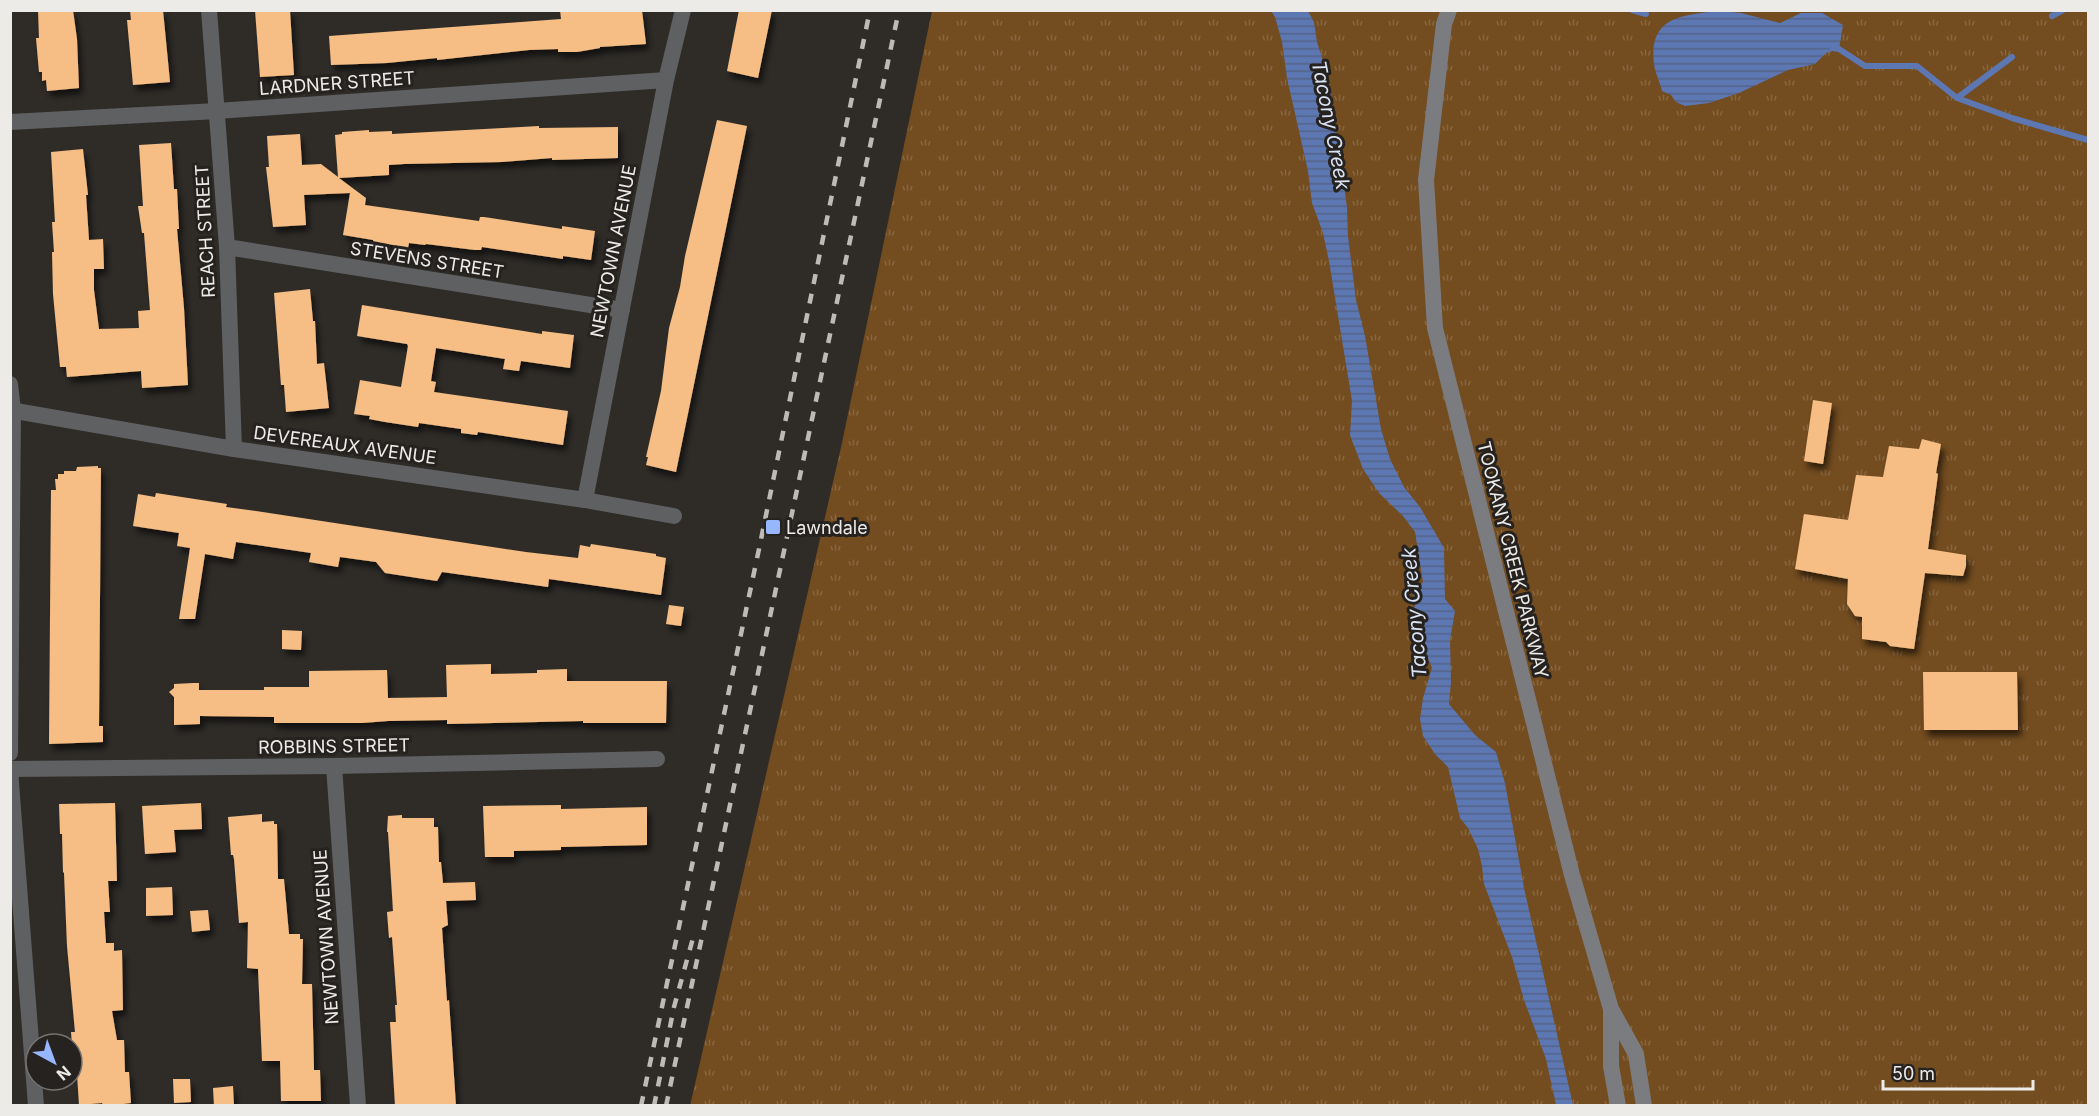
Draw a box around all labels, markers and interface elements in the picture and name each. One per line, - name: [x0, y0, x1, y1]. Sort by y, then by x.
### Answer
- water label: Tacony Creek: [1307, 58, 1355, 193]
- street label: LARDNER STREET: [258, 67, 416, 99]
- street label: NEWTOWN AVENUE: [586, 163, 640, 339]
- street label: REACH STREET: [191, 164, 219, 298]
- street label: STEVENS STREET: [349, 237, 505, 283]
- street label: DEVEREAUX AVENUE: [252, 422, 438, 468]
- street label: TOOKANY CREEK PARKWAY: [1473, 439, 1553, 681]
- place label: Lawndale: [786, 517, 868, 538]
- marker: Lawndale: [764, 518, 782, 536]
- water label: Tacony Creek: [1396, 546, 1432, 679]
- street label: ROBBINS STREET: [258, 734, 410, 758]
- street label: NEWTOWN AVENUE: [309, 849, 343, 1025]
- north arrow: [24, 1032, 84, 1092]
- scale bar: [1883, 1053, 2033, 1091]
- text: N: [53, 1062, 75, 1085]
- text: 50 m: [1892, 1063, 1935, 1084]

